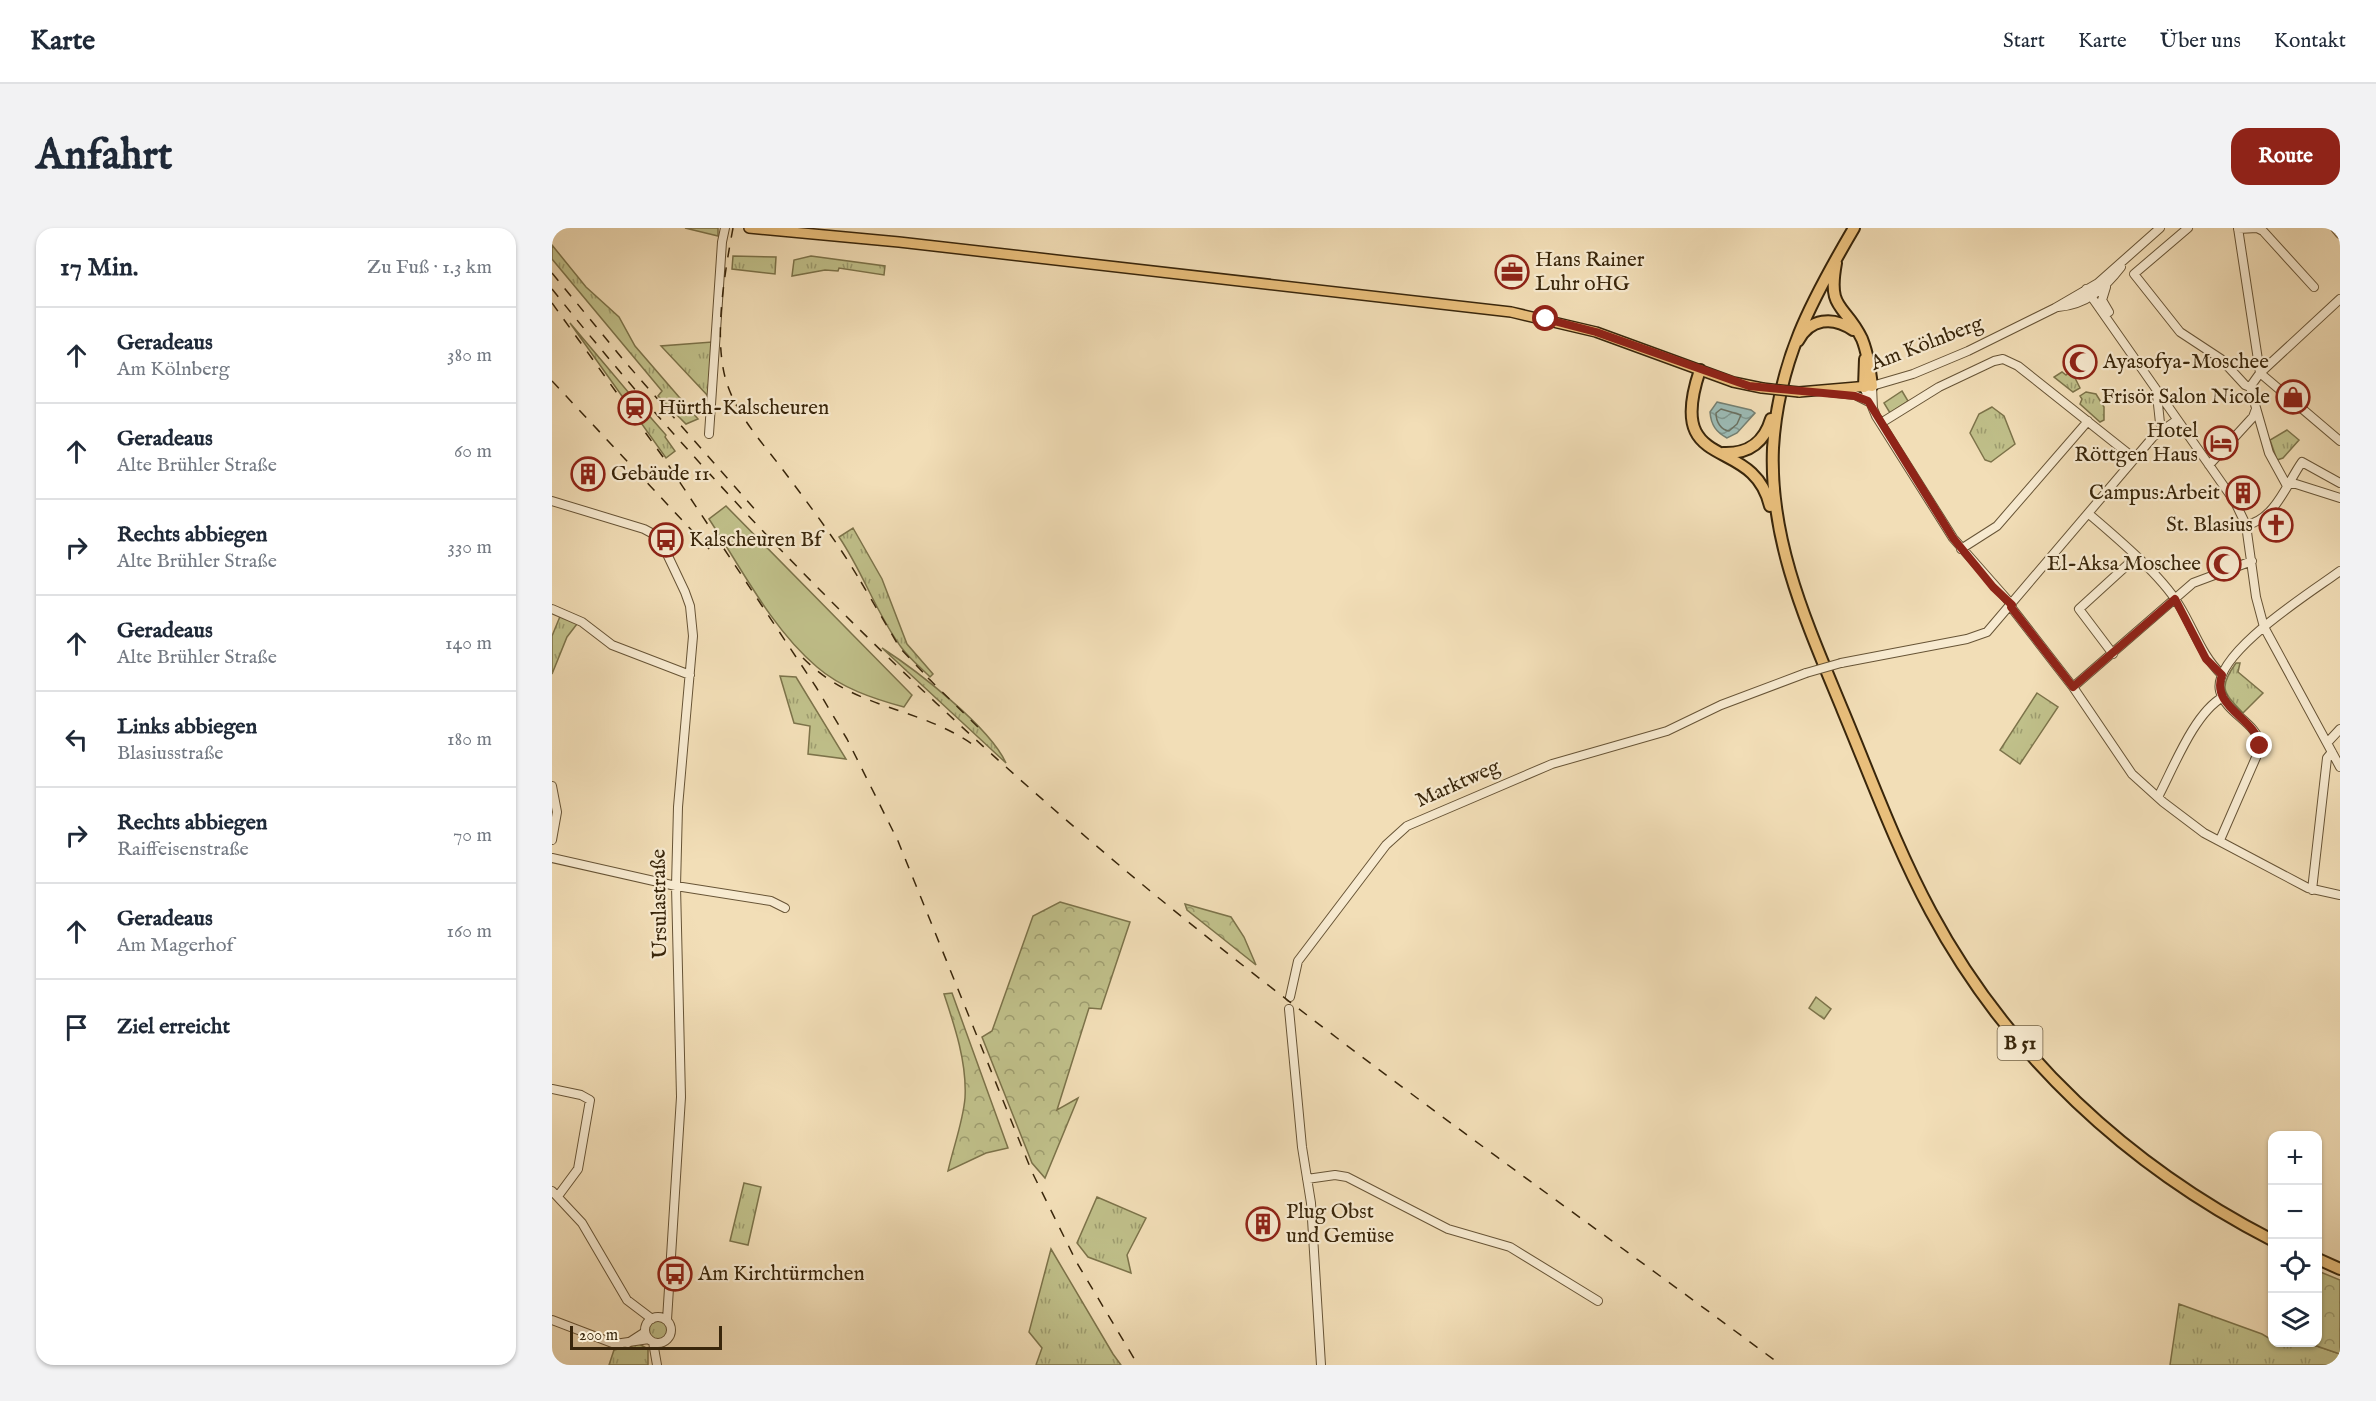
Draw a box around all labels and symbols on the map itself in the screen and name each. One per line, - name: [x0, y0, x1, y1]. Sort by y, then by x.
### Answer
- place label: Hans Rainer Luhr oHG: [1535, 247, 1645, 298]
- office icon: Hans Rainer Luhr oHG: [1494, 254, 1530, 290]
- route start: [1532, 305, 1558, 331]
- street label: Am Kölnberg: [1866, 310, 1988, 378]
- mosque icon: Ayasofya-Moschee: [2062, 344, 2098, 380]
- place label: Ayasofya-Moschee: [2102, 349, 2269, 376]
- shop icon: Frisör Salon Nicole: [2275, 379, 2311, 415]
- place label: Frisör Salon Nicole: [2101, 384, 2270, 411]
- station icon: Hürth-Kalscheuren: [617, 390, 653, 426]
- place label: Hürth-Kalscheuren: [658, 395, 829, 422]
- place label: Hotel Röttgen Haus: [2074, 418, 2198, 469]
- hotel icon: Hotel Röttgen Haus: [2203, 425, 2239, 461]
- building icon: Gebäude 11: [570, 456, 606, 492]
- place label: Gebäude 11: [611, 461, 710, 488]
- building icon: Campus:Arbeit: [2225, 475, 2261, 511]
- place label: Campus:Arbeit: [2089, 480, 2220, 507]
- church icon: St. Blasius: [2258, 507, 2294, 543]
- place label: St. Blasius: [2166, 512, 2253, 539]
- bus stop icon: Kalscheuren Bf: [648, 522, 684, 558]
- place label: Kalscheuren Bf: [689, 527, 825, 554]
- mosque icon: El-Aksa Moschee: [2206, 546, 2242, 582]
- place label: El-Aksa Moschee: [2047, 551, 2201, 578]
- route end: [2246, 732, 2272, 758]
- street label: Marktweg: [1412, 753, 1505, 815]
- street label: Ursulastraße: [646, 848, 674, 959]
- road number: B 51: [1998, 1026, 2042, 1060]
- place label: Plug Obst und Gemüse: [1286, 1199, 1395, 1250]
- building icon: Plug Obst und Gemüse: [1245, 1206, 1281, 1242]
- bus stop icon: Am Kirchtürmchen: [657, 1256, 693, 1292]
- place label: Am Kirchtürmchen: [697, 1261, 865, 1288]
- scale bar: [570, 1323, 722, 1350]

